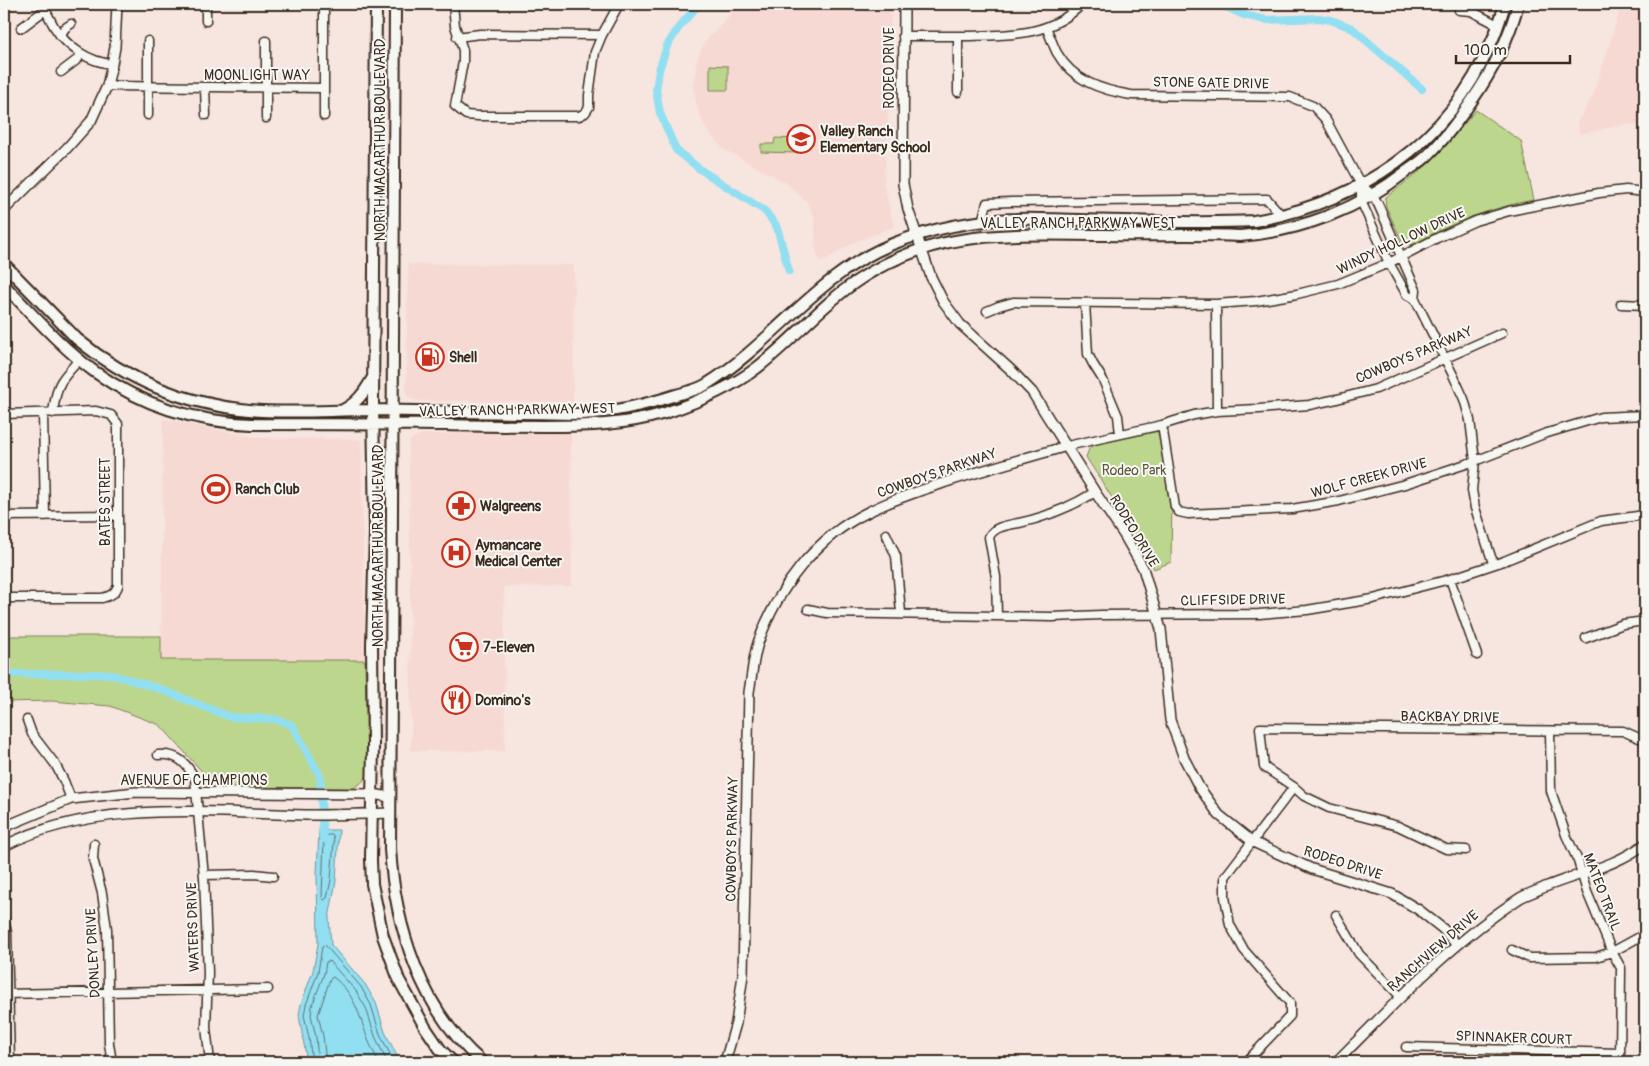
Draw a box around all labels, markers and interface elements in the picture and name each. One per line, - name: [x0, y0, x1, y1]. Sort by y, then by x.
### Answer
- street label: RODEO DRIVE: [881, 27, 898, 109]
- scale bar: [1456, 32, 1570, 64]
- street label: NORTH MACARTHUR BOULEVARD: [372, 38, 389, 241]
- text: 100 m: [1464, 41, 1507, 60]
- street label: MOONLIGHT WAY: [204, 67, 310, 84]
- street label: STONE GATE DRIVE: [1153, 73, 1269, 93]
- place label: Valley Ranch Elementary School: [820, 123, 931, 156]
- school or university icon: Valley Ranch Elementary School: [786, 124, 816, 154]
- street label: WINDY HOLLOW DRIVE: [1334, 204, 1468, 278]
- street label: VALLEY RANCH PARKWAY WEST: [980, 215, 1176, 232]
- street label: COWBOYS PARKWAY: [1353, 323, 1475, 387]
- fuel station icon: Shell: [415, 342, 445, 372]
- place label: Shell: [449, 349, 477, 366]
- street label: VALLEY RANCH PARKWAY WEST: [419, 400, 615, 420]
- street label: NORTH MACARTHUR BOULEVARD: [370, 444, 387, 647]
- street label: COWBOYS PARKWAY: [875, 445, 999, 501]
- street label: WOLF CREEK DRIVE: [1309, 454, 1429, 502]
- street label: BATES STREET: [97, 458, 114, 546]
- park label: Rodeo Park: [1102, 462, 1166, 479]
- sports icon: Ranch Club: [201, 474, 231, 504]
- place label: Ranch Club: [235, 481, 300, 498]
- pharmacy icon: Walgreens: [446, 491, 476, 521]
- street label: RODEO DRIVE: [1106, 492, 1162, 570]
- place label: Walgreens: [480, 498, 542, 515]
- place label: Aymancare Medical Center: [475, 537, 563, 570]
- hospital icon: Aymancare Medical Center: [441, 538, 471, 568]
- street label: CLIFFSIDE DRIVE: [1180, 591, 1286, 609]
- supermarket icon: 7-Eleven: [449, 632, 479, 662]
- place label: 7-Eleven: [483, 639, 535, 656]
- restaurant icon: Domino's: [441, 685, 471, 715]
- place label: Domino's: [475, 692, 531, 709]
- street label: BACKBAY DRIVE: [1400, 708, 1500, 726]
- street label: AVENUE OF CHAMPIONS: [120, 772, 268, 789]
- street label: COWBOYS PARKWAY: [722, 776, 742, 902]
- street label: RODEO DRIVE: [1302, 842, 1384, 884]
- street label: MATEO TRAIL: [1579, 851, 1625, 933]
- street label: WATERS DRIVE: [183, 882, 203, 972]
- street label: RANCHVIEW DRIVE: [1384, 907, 1482, 995]
- street label: DONLEY DRIVE: [82, 908, 104, 998]
- street label: SPINNAKER COURT: [1455, 1027, 1573, 1049]

